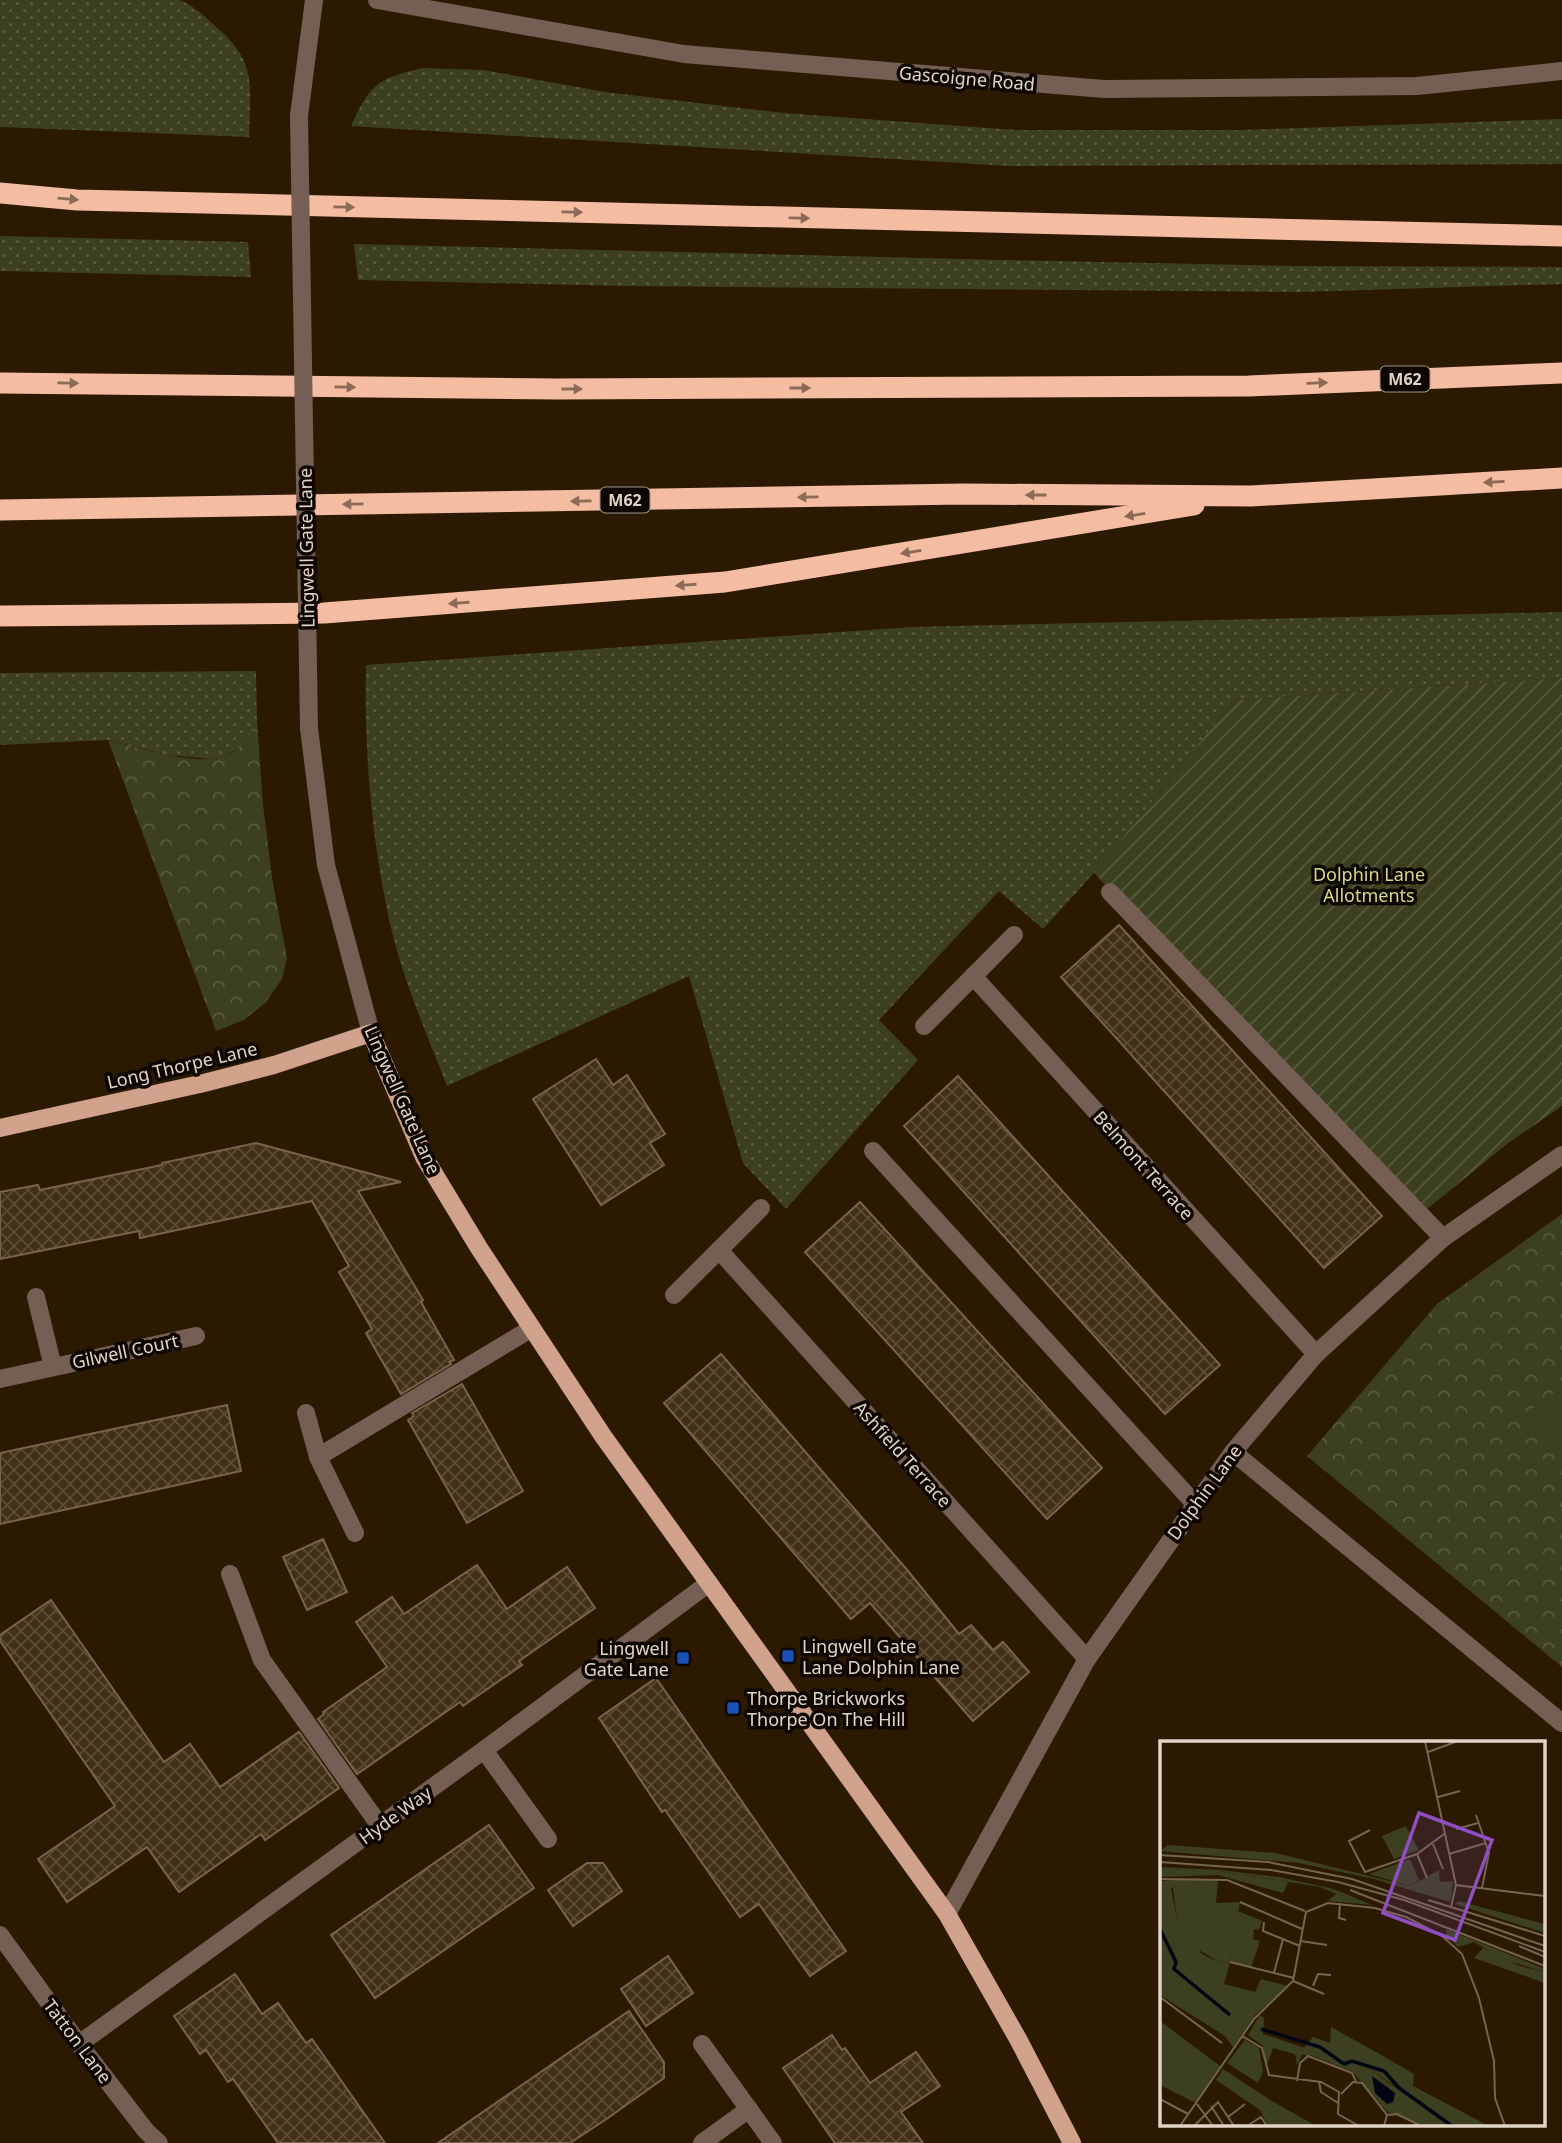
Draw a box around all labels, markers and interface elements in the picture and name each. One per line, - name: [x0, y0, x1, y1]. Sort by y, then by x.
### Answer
- street label: Gascoigne Road: [898, 60, 1036, 96]
- one-way arrow: [57, 194, 79, 205]
- one-way arrow: [334, 201, 356, 212]
- one-way arrow: [561, 207, 583, 218]
- one-way arrow: [788, 212, 810, 224]
- road number: M62: [1380, 366, 1430, 392]
- one-way arrow: [1306, 377, 1328, 388]
- one-way arrow: [57, 378, 79, 389]
- one-way arrow: [334, 381, 356, 393]
- one-way arrow: [789, 382, 811, 394]
- one-way arrow: [561, 383, 583, 395]
- street label: Lingwell Gate Lane: [293, 468, 319, 628]
- one-way arrow: [1483, 477, 1505, 488]
- road number: M62: [600, 488, 650, 512]
- one-way arrow: [1024, 489, 1046, 501]
- one-way arrow: [797, 491, 819, 503]
- one-way arrow: [569, 495, 591, 506]
- one-way arrow: [342, 498, 364, 510]
- one-way arrow: [1124, 510, 1146, 521]
- one-way arrow: [900, 547, 922, 558]
- one-way arrow: [675, 580, 697, 591]
- one-way arrow: [448, 598, 470, 609]
- park label: Dolphin Lane Allotments: [1313, 862, 1425, 907]
- street label: Lingwell Gate Lane: [360, 1022, 446, 1178]
- street label: Long Thorpe Lane: [105, 1036, 259, 1094]
- street label: Belmont Terrace: [1089, 1105, 1199, 1225]
- street label: Gilwell Court: [70, 1328, 181, 1374]
- street label: Ashfield Terrace: [849, 1396, 957, 1512]
- street label: Dolphin Lane: [1161, 1440, 1247, 1544]
- place label: Lingwell Gate Lane Dolphin Lane: [802, 1634, 960, 1679]
- place label: Lingwell Gate Lane: [584, 1636, 669, 1681]
- marker: Lingwell Gate Lane Dolphin Lane: [780, 1648, 796, 1664]
- marker: Lingwell Gate Lane: [675, 1650, 691, 1666]
- place label: Thorpe Brickworks Thorpe On The Hill: [747, 1686, 905, 1731]
- marker: Thorpe Brickworks Thorpe On The Hill: [725, 1700, 741, 1716]
- inset map: [1160, 1741, 1544, 2126]
- street label: Hyde Way: [354, 1780, 437, 1849]
- street label: Tatton Lane: [39, 1994, 117, 2088]

